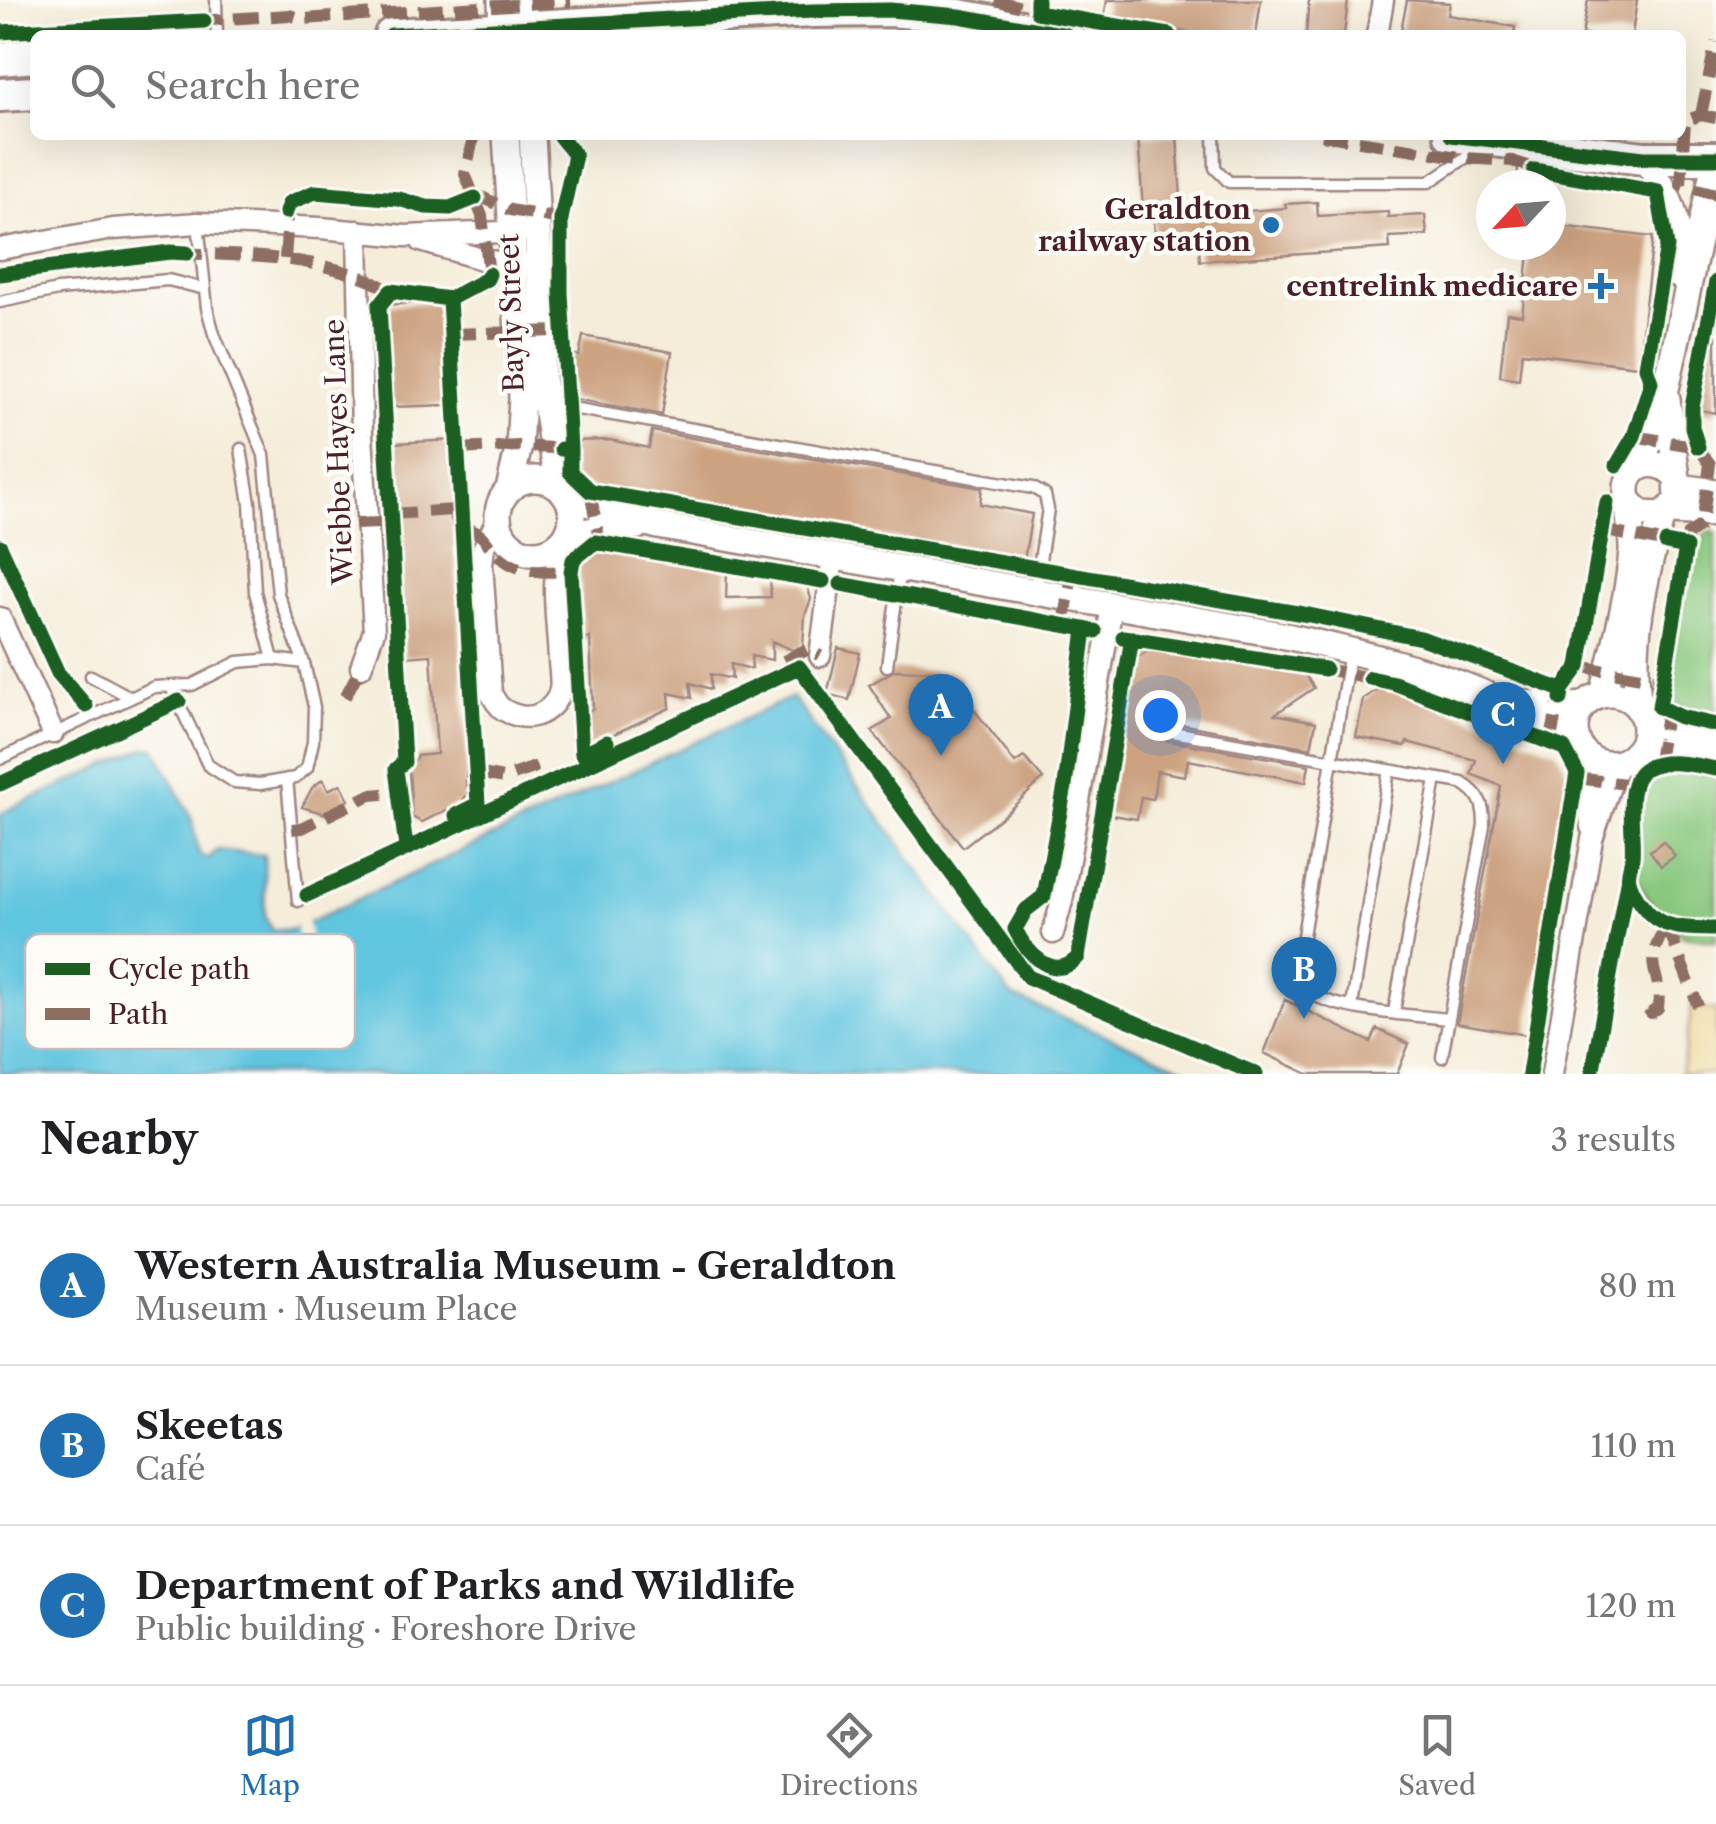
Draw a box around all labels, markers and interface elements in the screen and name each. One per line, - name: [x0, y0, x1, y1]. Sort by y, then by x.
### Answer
- search box: [30, 30, 1686, 140]
- icon: search: [65, 58, 120, 113]
- text: Search here: [145, 62, 360, 109]
- north arrow: [1476, 170, 1566, 260]
- place label: Geraldton railway station: [1038, 192, 1251, 258]
- marker: Geraldton railway station: [1260, 214, 1282, 236]
- street label: Bayly Street: [491, 233, 531, 393]
- place label: centrelink medicare: [1286, 269, 1578, 303]
- marker: centrelink medicare: [1588, 273, 1614, 299]
- street label: Wiebbe Hayes Lane: [316, 318, 360, 587]
- pin: A: [908, 674, 974, 756]
- pin: C: [1470, 682, 1536, 764]
- your location: [1135, 690, 1186, 741]
- legend: [25, 934, 355, 1049]
- pin: B: [1272, 936, 1336, 1019]
- text: Cycle path: [108, 952, 250, 986]
- text: Path: [108, 997, 168, 1031]
- text: Nearby: [40, 1113, 198, 1165]
- text: 3 results: [1550, 1120, 1676, 1159]
- text: Western Australia Museum - Geraldton: [135, 1242, 896, 1289]
- text: A: [60, 1266, 85, 1305]
- text: 80 m: [1598, 1266, 1676, 1305]
- text: Museum · Museum Place: [135, 1289, 518, 1328]
- text: Skeetas: [135, 1402, 284, 1449]
- text: B: [61, 1426, 84, 1465]
- text: 110 m: [1590, 1426, 1676, 1465]
- text: Café: [135, 1449, 206, 1488]
- text: Department of Parks and Wildlife: [135, 1562, 795, 1609]
- text: C: [60, 1586, 85, 1625]
- text: 120 m: [1586, 1586, 1676, 1625]
- text: Public building · Foreshore Drive: [135, 1609, 637, 1648]
- tab: Map: [240, 1708, 300, 1802]
- tab: Directions: [780, 1708, 918, 1802]
- tab: Saved: [1398, 1708, 1476, 1802]

